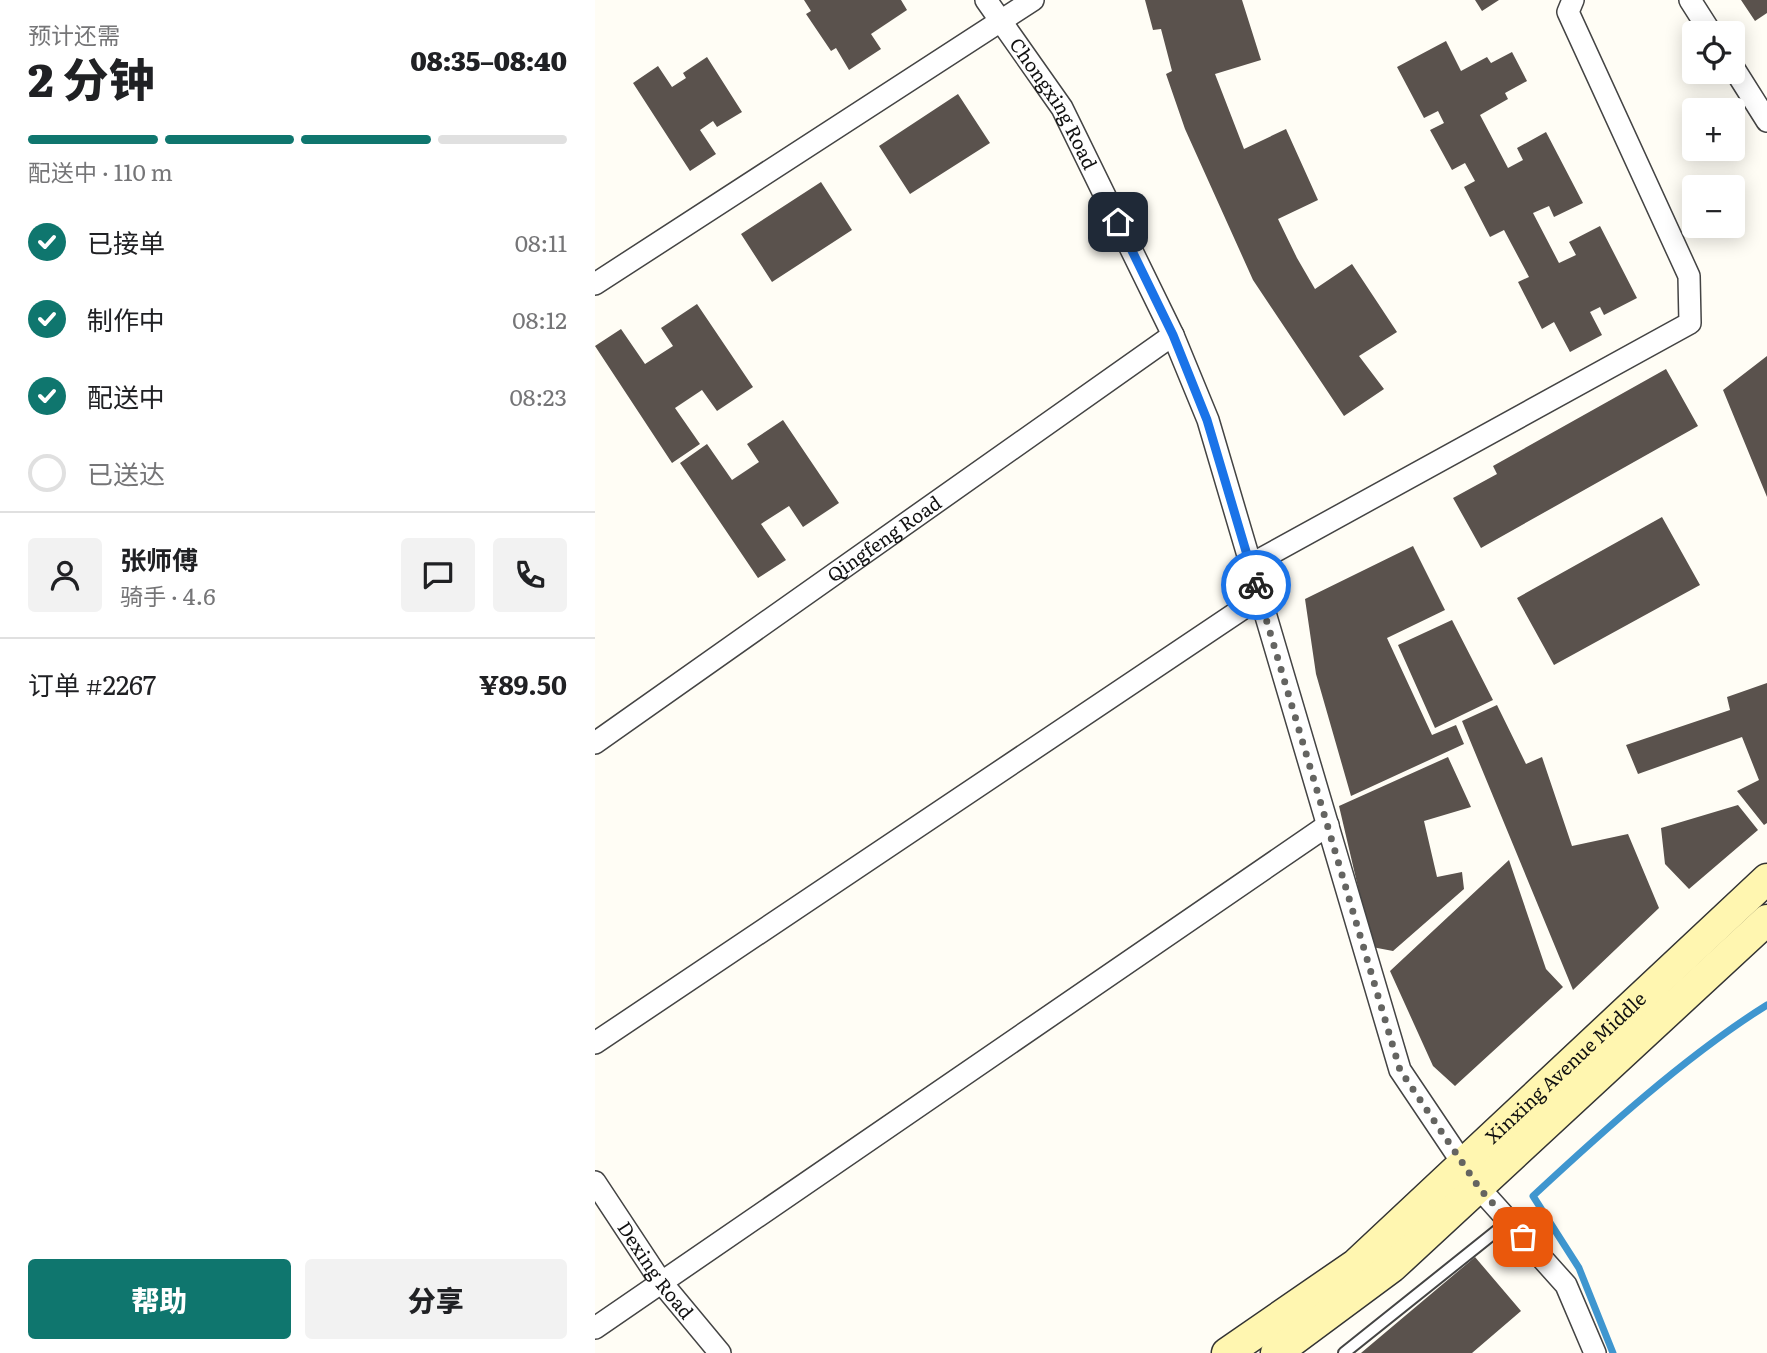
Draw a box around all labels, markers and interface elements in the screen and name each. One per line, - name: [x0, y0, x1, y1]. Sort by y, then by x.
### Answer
- text: 预计还需: [28, 17, 120, 51]
- map controls: [1682, 21, 1745, 238]
- button: locate: [1682, 21, 1745, 84]
- street label: Chongxing Road: [1004, 31, 1105, 174]
- text: 08:35–08:40: [410, 40, 567, 79]
- text: 2 分钟: [28, 43, 155, 111]
- button: +: [1682, 98, 1745, 161]
- text: 配送中 · 110 m: [28, 154, 173, 188]
- button: −: [1682, 175, 1745, 238]
- pin: [1088, 192, 1148, 252]
- icon: home: [1099, 203, 1137, 241]
- text: 已接单: [87, 222, 165, 261]
- icon: check: [28, 223, 66, 261]
- text: 08:11: [515, 225, 567, 259]
- text: 制作中: [87, 299, 165, 338]
- icon: check: [28, 300, 66, 338]
- text: 08:12: [512, 302, 567, 336]
- text: 配送中: [87, 376, 165, 415]
- icon: check: [28, 377, 66, 415]
- text: 08:23: [509, 379, 567, 413]
- text: 已送达: [87, 453, 165, 492]
- street label: Qingfeng Road: [821, 488, 947, 588]
- button: person: [28, 538, 102, 612]
- button: chat: [401, 538, 475, 612]
- button: phone: [493, 538, 567, 612]
- text: 张师傅: [120, 539, 198, 578]
- courier: [1221, 550, 1291, 620]
- icon: bike: [1237, 566, 1275, 604]
- text: 骑手 · 4.6: [120, 578, 216, 612]
- text: 订单 #2267: [28, 664, 156, 703]
- text: ¥89.50: [479, 664, 567, 703]
- street label: Xinxing Avenue Middle: [1478, 984, 1652, 1149]
- pin: [1493, 1207, 1553, 1267]
- street label: Dexing Road: [612, 1215, 701, 1325]
- icon: bag: [1504, 1218, 1542, 1256]
- button: 帮助: [28, 1259, 291, 1339]
- button: 分享: [305, 1259, 567, 1339]

